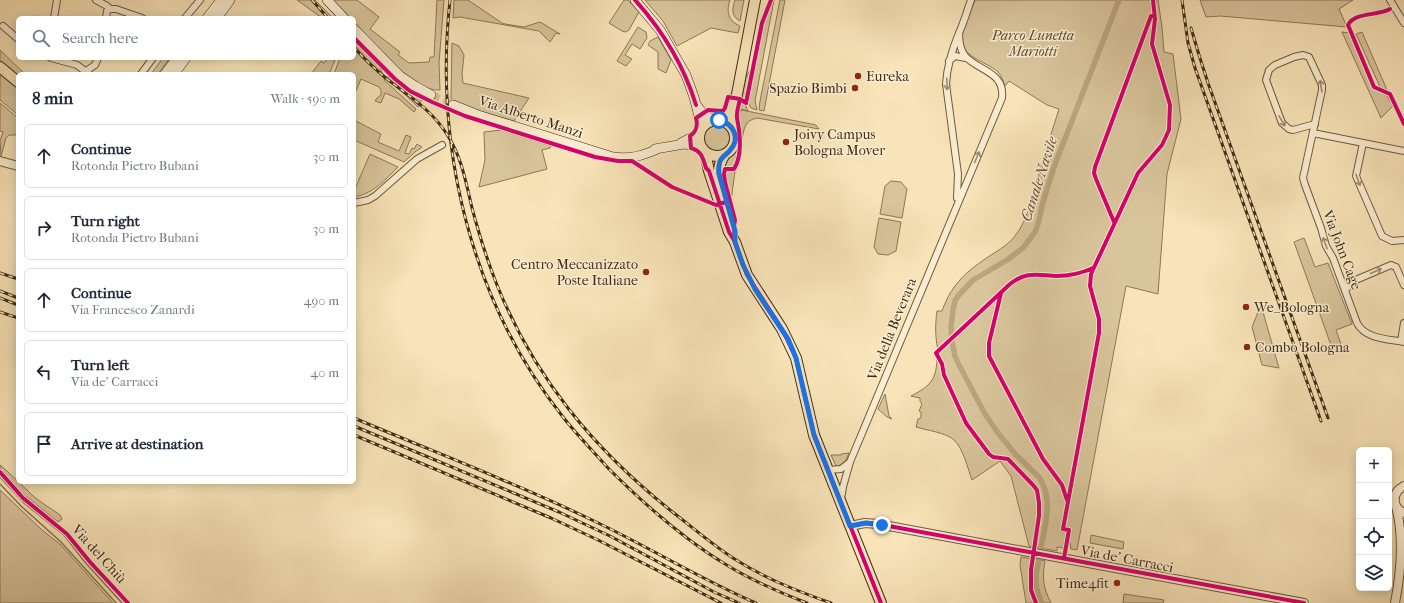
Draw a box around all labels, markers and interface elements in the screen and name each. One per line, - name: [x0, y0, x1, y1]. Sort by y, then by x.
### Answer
- search box: [16, 16, 356, 60]
- icon: search: [30, 27, 52, 49]
- park label: Parco Lunetta Mariotti: [991, 27, 1074, 60]
- text: Search here: [62, 29, 138, 47]
- place label: Eureka: [866, 68, 909, 85]
- marker: Eureka: [853, 71, 863, 81]
- one-way arrow: [943, 77, 950, 90]
- place label: Spazio Bimbi: [769, 80, 847, 97]
- one-way arrow: [1317, 80, 1325, 93]
- marker: Spazio Bimbi: [850, 83, 860, 93]
- text: 8 min: [32, 88, 73, 108]
- text: Walk · 590 m: [270, 91, 340, 106]
- street label: Via Alberto Manzi: [476, 92, 585, 142]
- route start: [710, 111, 728, 129]
- one-way arrow: [1279, 115, 1287, 127]
- place label: Joivy Campus Bologna Mover: [793, 126, 885, 159]
- water label: Canale Navile: [1017, 134, 1061, 224]
- marker: Joivy Campus Bologna Mover: [781, 137, 791, 147]
- text: Continue: [71, 140, 131, 158]
- icon: ahead: [33, 145, 55, 167]
- text: 30 m: [313, 149, 339, 164]
- one-way arrow: [974, 151, 981, 163]
- text: Rotonda Pietro Bubani: [71, 158, 199, 173]
- one-way arrow: [1355, 174, 1363, 186]
- street label: Via John Cage: [1319, 207, 1365, 292]
- text: Turn right: [71, 212, 140, 230]
- icon: right: [33, 217, 55, 239]
- text: 30 m: [313, 221, 339, 236]
- text: Rotonda Pietro Bubani: [71, 230, 199, 245]
- one-way arrow: [1321, 237, 1328, 250]
- place label: Centro Meccanizzato Poste Italiane: [511, 256, 638, 289]
- one-way arrow: [1370, 266, 1382, 274]
- marker: Centro Meccanizzato Poste Italiane: [641, 267, 651, 277]
- street label: Via della Beverara: [863, 275, 920, 384]
- text: Continue: [71, 284, 131, 302]
- icon: ahead: [33, 289, 55, 311]
- text: 490 m: [304, 293, 339, 308]
- place label: We_Bologna: [1253, 299, 1330, 316]
- text: Via Francesco Zanardi: [71, 302, 195, 317]
- marker: We_Bologna: [1241, 302, 1251, 312]
- place label: Combo Bologna: [1255, 339, 1350, 356]
- marker: Combo Bologna: [1242, 342, 1252, 352]
- text: Turn left: [71, 356, 129, 374]
- icon: left: [33, 361, 55, 383]
- text: 40 m: [311, 365, 339, 380]
- text: Via de' Carracci: [71, 374, 158, 389]
- icon: arrive: [33, 433, 55, 455]
- text: Arrive at destination: [71, 435, 203, 453]
- map controls: [1356, 447, 1392, 591]
- button: +: [1356, 447, 1392, 483]
- button: −: [1356, 483, 1392, 519]
- route end: [873, 516, 891, 534]
- button: locate: [1356, 519, 1392, 555]
- street label: Via del Chiù: [67, 520, 130, 587]
- street label: Via de' Carracci: [1078, 541, 1175, 576]
- button: layers: [1356, 555, 1392, 591]
- place label: Time4fit: [1056, 575, 1109, 592]
- marker: Time4fit: [1112, 578, 1122, 588]

